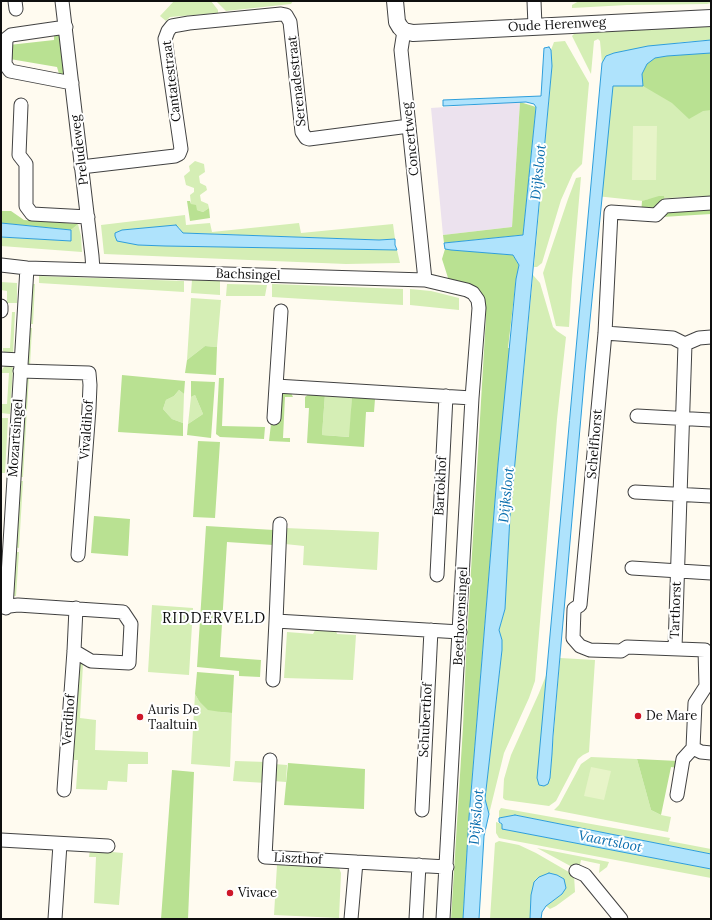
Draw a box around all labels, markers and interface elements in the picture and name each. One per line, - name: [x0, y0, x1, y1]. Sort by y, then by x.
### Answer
- street label: Oude Herenweg: [508, 15, 606, 35]
- street label: Serenadestraat: [284, 35, 310, 127]
- street label: Cantatestraat: [159, 39, 185, 123]
- street label: Concertweg: [399, 101, 423, 177]
- street label: Preludeweg: [68, 114, 92, 186]
- water label: Dijksloot: [528, 143, 550, 201]
- street label: Bachsingel: [215, 266, 281, 284]
- street label: Mozartsingel: [5, 398, 27, 478]
- street label: Vivaldihof: [77, 400, 97, 460]
- street label: Schelfhorst: [584, 409, 606, 479]
- street label: Bartokhof: [432, 456, 450, 516]
- water label: Dijksloot: [496, 466, 518, 524]
- street label: Beethovensingel: [451, 566, 471, 666]
- street label: Tarthorst: [667, 581, 685, 639]
- district label: RIDDERVELD: [162, 610, 266, 628]
- street label: Schuberthof: [416, 682, 436, 758]
- street label: Verdihof: [59, 694, 79, 746]
- place label: Auris De Taaltuin: [148, 702, 199, 733]
- place label: De Mare: [646, 708, 697, 724]
- marker: De Mare: [633, 711, 643, 721]
- marker: Auris De Taaltuin: [135, 712, 145, 722]
- water label: Dijksloot: [466, 788, 488, 846]
- water label: Vaartsloot: [577, 828, 643, 856]
- street label: Liszthof: [273, 850, 323, 868]
- place label: Vivace: [238, 885, 277, 901]
- marker: Vivace: [225, 888, 235, 898]

